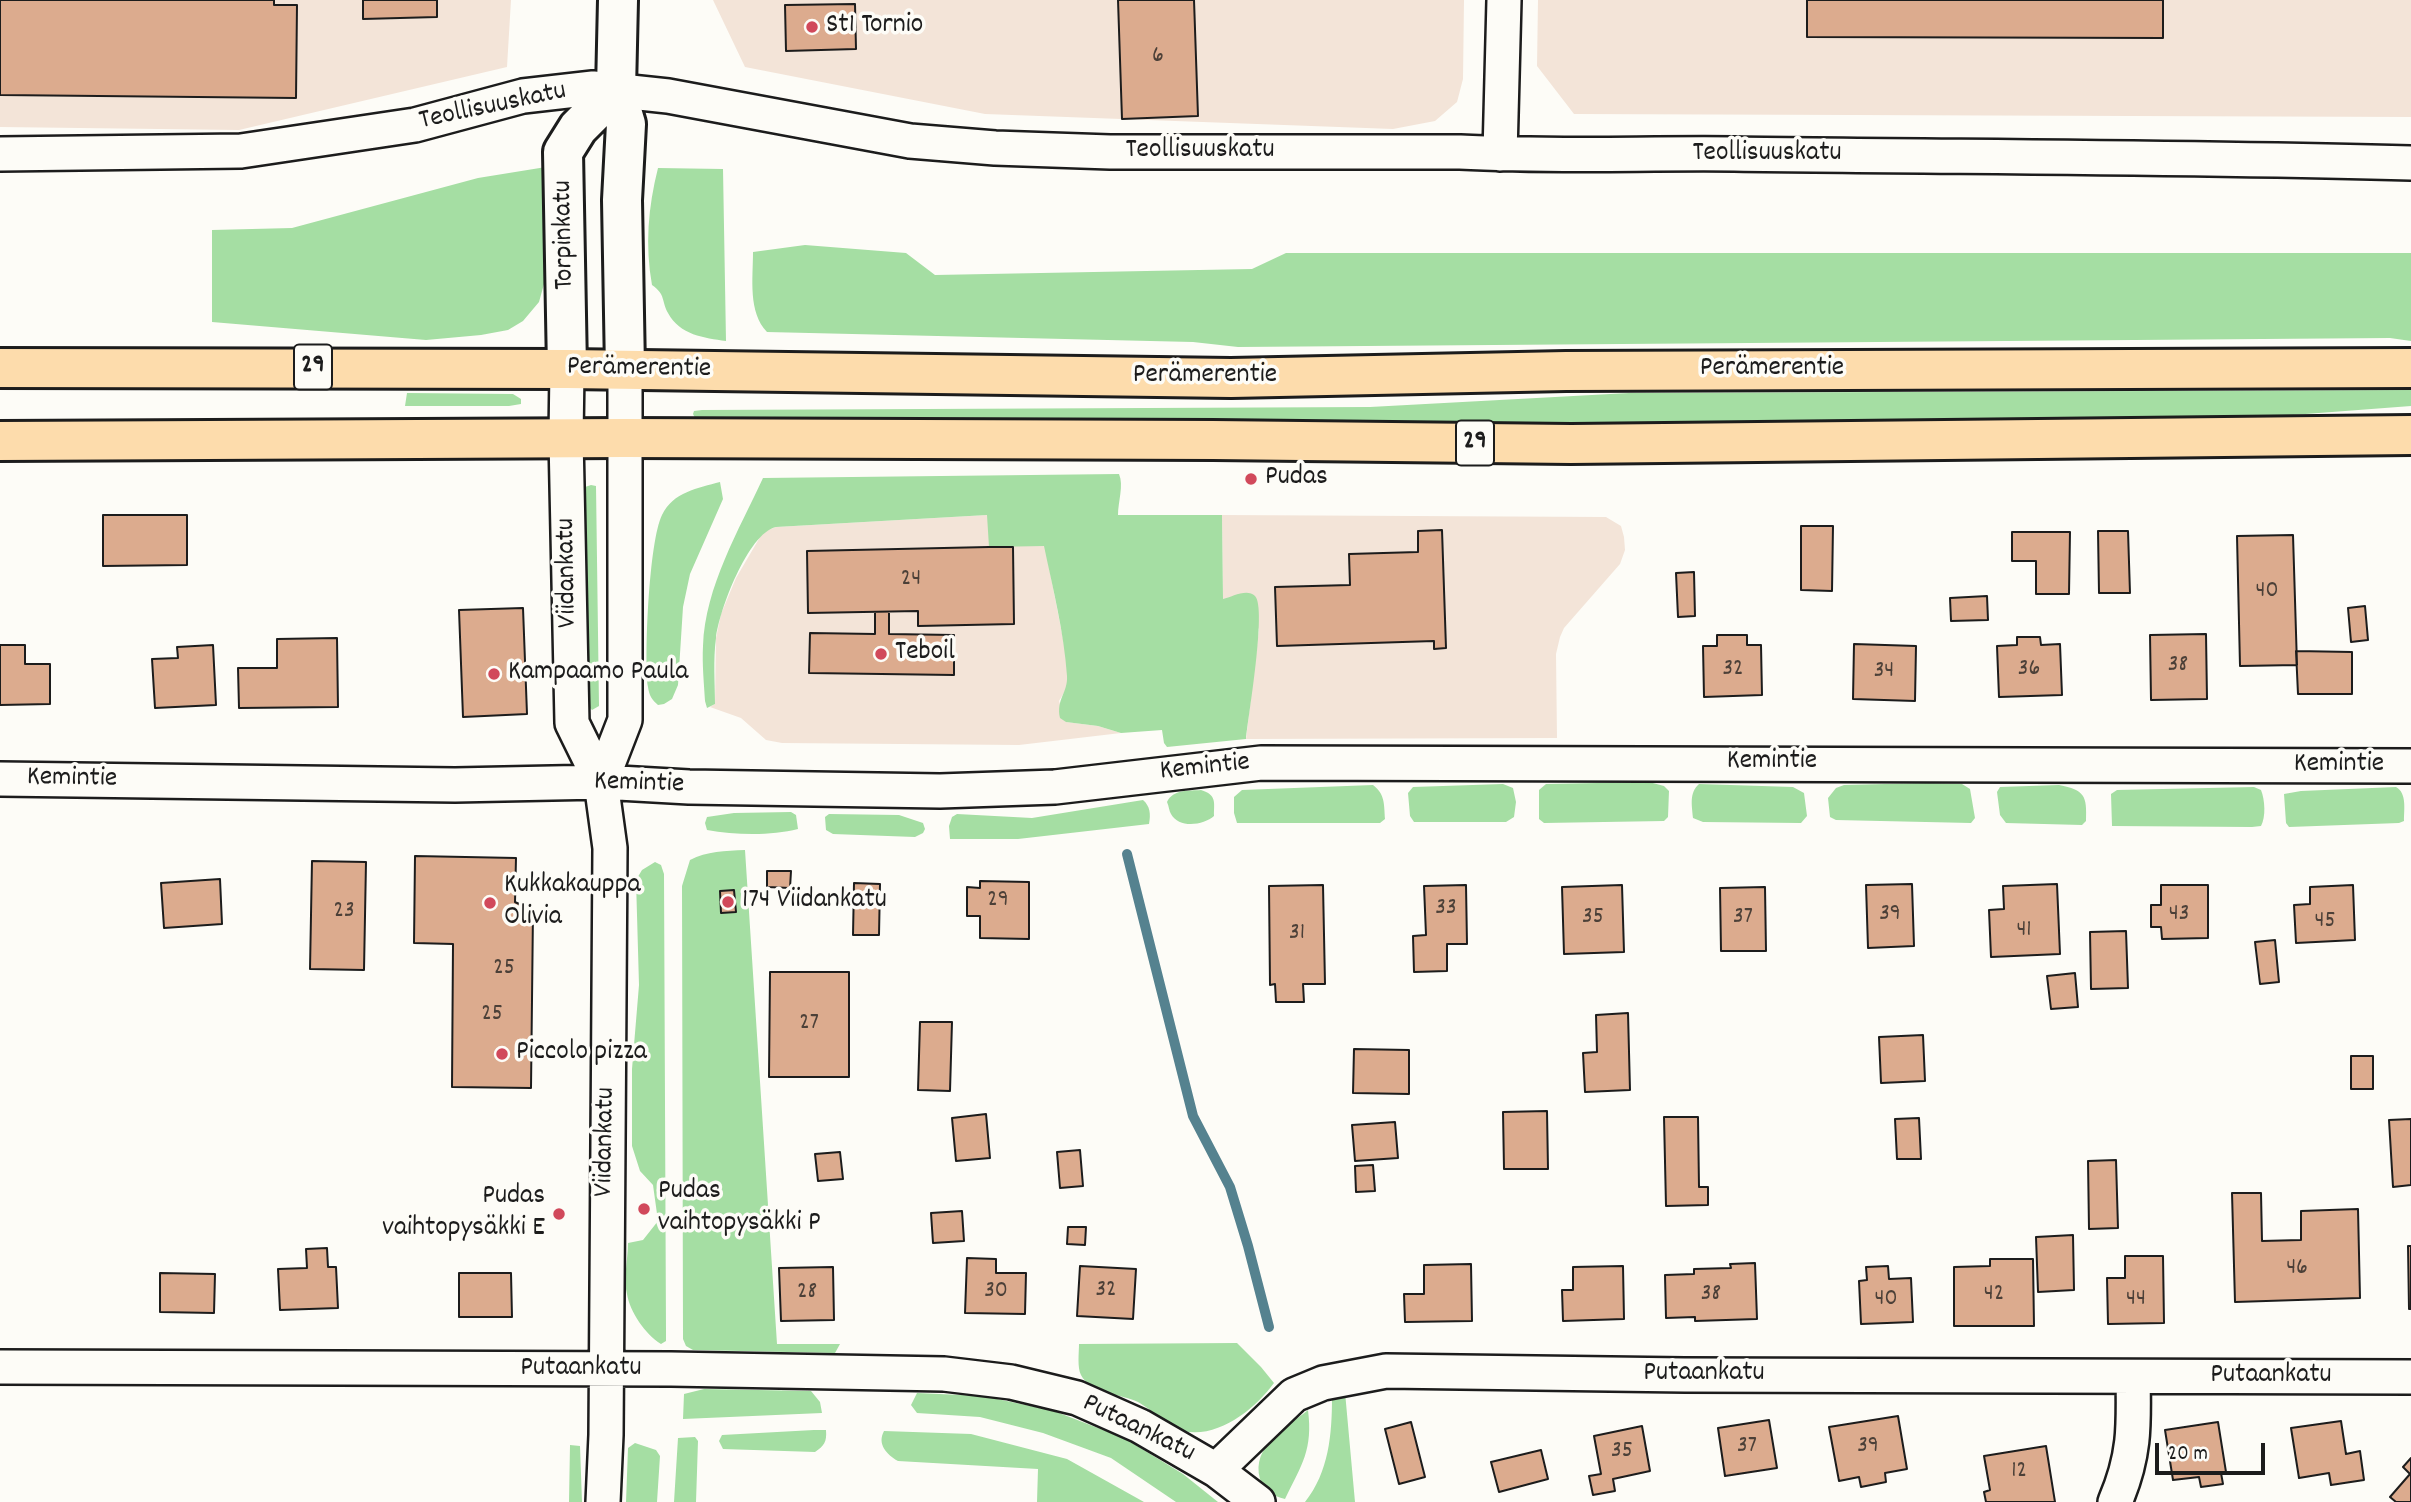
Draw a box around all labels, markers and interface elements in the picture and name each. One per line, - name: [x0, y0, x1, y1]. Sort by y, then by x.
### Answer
- place label: St1 Tornio: [826, 10, 923, 44]
- marker: St1 Tornio: [804, 19, 820, 35]
- house number: 6: [1152, 44, 1164, 72]
- street label: Teollisuuskatu: [417, 76, 569, 140]
- street label: Teollisuuskatu: [1125, 135, 1275, 169]
- street label: Teollisuuskatu: [1692, 138, 1842, 172]
- street label: Torpinkatu: [548, 180, 584, 290]
- road number: 29: [294, 344, 332, 390]
- street label: Perämerentie: [567, 352, 711, 388]
- street label: Perämerentie: [1700, 353, 1844, 387]
- street label: Perämerentie: [1133, 360, 1277, 394]
- road number: 29: [1456, 420, 1494, 466]
- place label: Pudas: [1265, 462, 1328, 496]
- marker: Pudas: [1243, 471, 1259, 487]
- street label: Viidankatu: [551, 518, 587, 628]
- house number: 24: [901, 567, 921, 595]
- house number: 40: [2255, 579, 2279, 607]
- place label: Teboil: [895, 637, 955, 671]
- marker: Teboil: [873, 646, 889, 662]
- house number: 38: [2168, 653, 2188, 681]
- place label: Kampaamo Paula: [508, 657, 688, 691]
- house number: 32: [1722, 657, 1744, 685]
- house number: 36: [2018, 657, 2040, 685]
- house number: 34: [1874, 659, 1894, 687]
- marker: Kampaamo Paula: [486, 666, 502, 682]
- street label: Kemintie: [1727, 746, 1817, 780]
- street label: Kemintie: [1158, 748, 1252, 790]
- street label: Kemintie: [2294, 749, 2384, 783]
- street label: Kemintie: [27, 762, 117, 798]
- street label: Kemintie: [593, 767, 685, 803]
- place label: Kukkakauppa Olivia: [504, 870, 641, 936]
- place label: 174 Viidankatu: [742, 885, 887, 919]
- house number: 29: [987, 888, 1009, 916]
- marker: 174 Viidankatu: [720, 894, 736, 910]
- marker: Kukkakauppa Olivia: [482, 895, 498, 911]
- house number: 33: [1435, 896, 1457, 924]
- house number: 23: [333, 899, 355, 927]
- house number: 39: [1879, 902, 1901, 930]
- house number: 43: [2169, 902, 2189, 930]
- house number: 35: [1582, 905, 1604, 933]
- house number: 37: [1733, 905, 1753, 933]
- house number: 45: [2314, 909, 2336, 937]
- house number: 41: [2016, 918, 2032, 946]
- house number: 31: [1289, 921, 1305, 949]
- house number: 25: [493, 956, 515, 984]
- house number: 25: [481, 1002, 503, 1030]
- house number: 27: [799, 1011, 819, 1039]
- place label: Piccolo pizza: [516, 1037, 647, 1071]
- marker: Piccolo pizza: [494, 1046, 510, 1062]
- street label: Viidankatu: [589, 1087, 625, 1197]
- place label: Pudas vaihtopysäkki P: [658, 1176, 821, 1242]
- place label: Pudas vaihtopysäkki E: [382, 1181, 545, 1247]
- marker: Pudas vaihtopysäkki P: [636, 1201, 652, 1217]
- marker: Pudas vaihtopysäkki E: [551, 1206, 567, 1222]
- house number: 46: [2286, 1256, 2308, 1284]
- house number: 32: [1095, 1278, 1117, 1306]
- house number: 30: [984, 1279, 1008, 1307]
- house number: 28: [797, 1280, 817, 1308]
- house number: 38: [1701, 1282, 1721, 1310]
- house number: 42: [1984, 1282, 2004, 1310]
- house number: 40: [1874, 1287, 1898, 1315]
- house number: 44: [2126, 1287, 2146, 1315]
- street label: Putaankatu: [520, 1353, 642, 1387]
- street label: Putaankatu: [1643, 1358, 1765, 1392]
- street label: Putaankatu: [2210, 1360, 2332, 1394]
- street label: Putaankatu: [1076, 1388, 1200, 1472]
- scale bar: [2159, 1428, 2269, 1472]
- house number: 37: [1737, 1434, 1757, 1462]
- house number: 39: [1857, 1434, 1879, 1462]
- house number: 35: [1611, 1439, 1633, 1467]
- text: 20 m: [2168, 1440, 2208, 1470]
- house number: 12: [2011, 1459, 2027, 1487]

